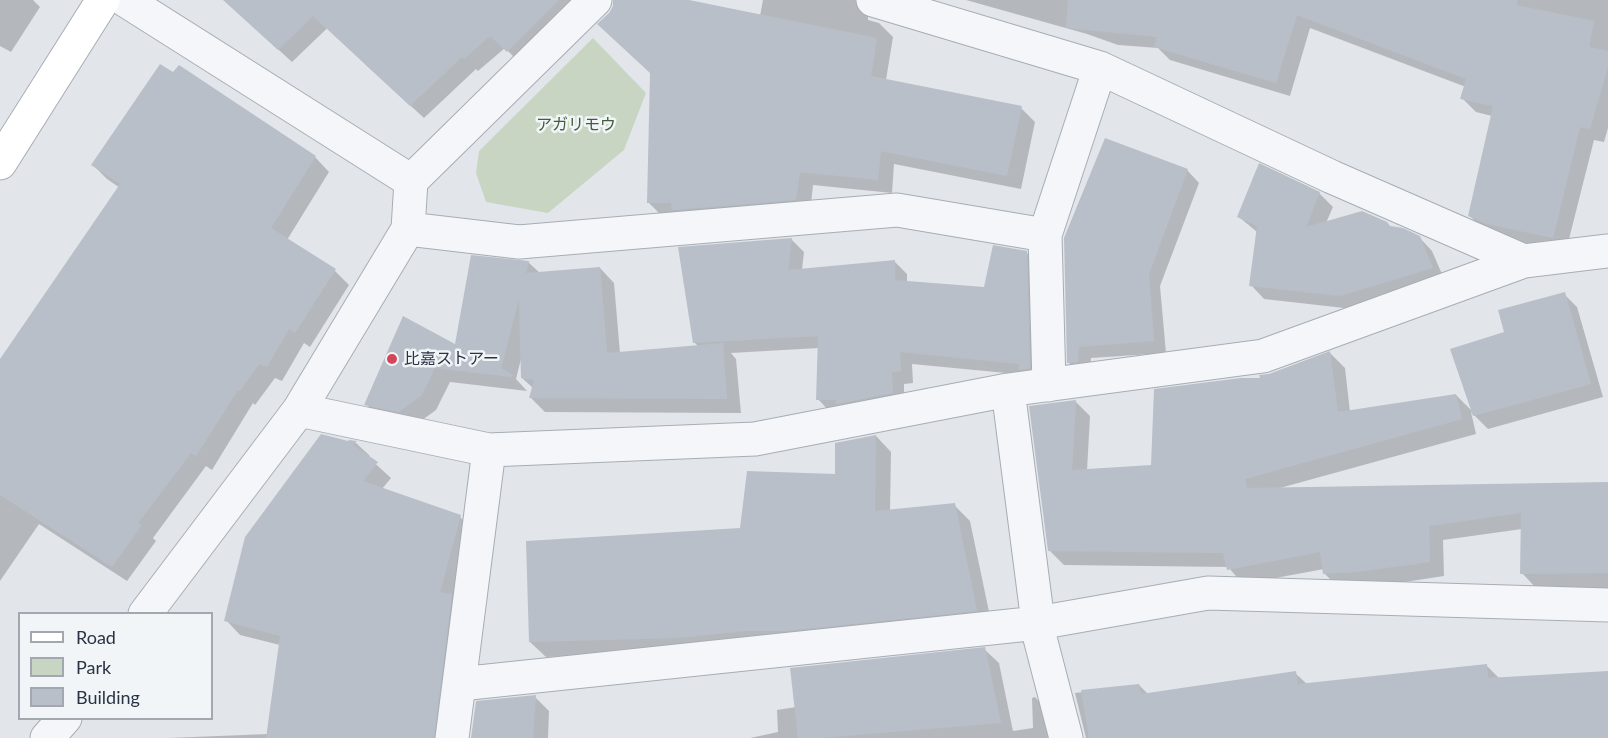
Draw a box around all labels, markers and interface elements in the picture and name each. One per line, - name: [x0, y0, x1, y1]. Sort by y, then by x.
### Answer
- park label: アガリモウ: [536, 115, 616, 135]
- place label: 比嘉ストアー: [404, 349, 499, 369]
- marker: 比嘉ストアー: [385, 352, 399, 366]
- legend: [18, 612, 213, 720]
- text: Road: [76, 626, 116, 648]
- text: Park: [76, 656, 111, 678]
- text: Building: [76, 686, 140, 708]

